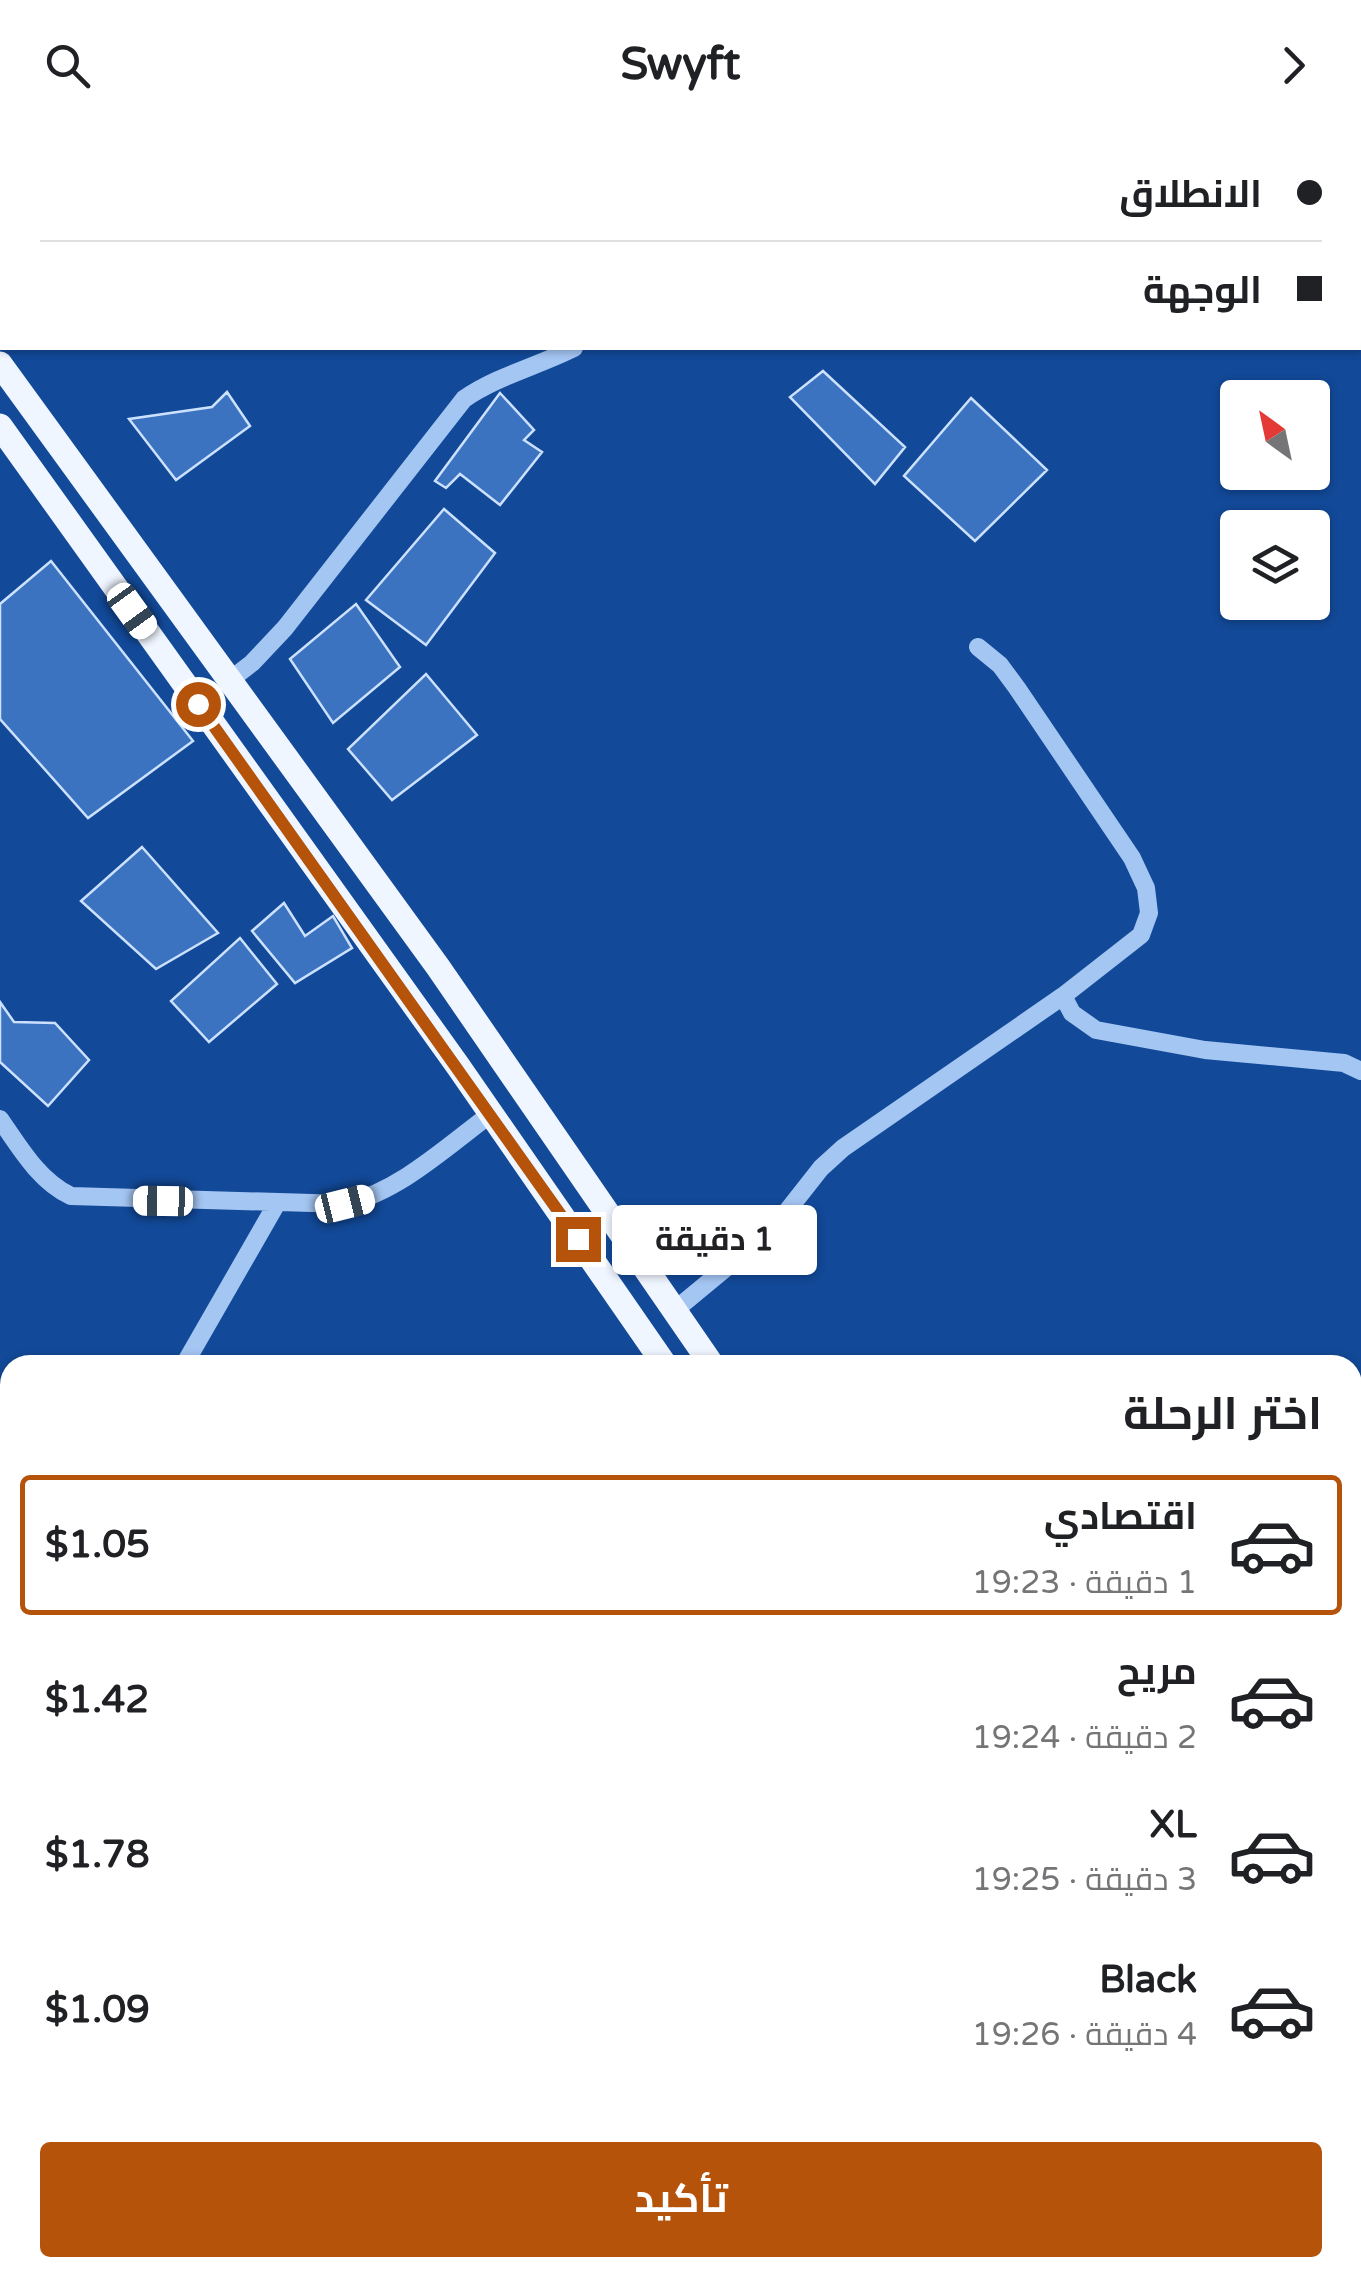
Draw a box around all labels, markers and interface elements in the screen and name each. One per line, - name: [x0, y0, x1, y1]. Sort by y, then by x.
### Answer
- icon: search: [40, 38, 95, 93]
- text: Swyft: [621, 38, 741, 92]
- icon: forward: [1266, 38, 1321, 93]
- text: الانطلاق: [1119, 172, 1262, 218]
- text: الوجهة: [1143, 268, 1262, 314]
- north arrow: [1220, 380, 1330, 490]
- map controls: [1220, 380, 1330, 620]
- button: layers: [1220, 510, 1330, 620]
- car: [102, 578, 162, 644]
- route start: [176, 682, 221, 727]
- car: [312, 1182, 378, 1226]
- car: [133, 1185, 193, 1217]
- callout: 1 دقيقة: [613, 1204, 818, 1274]
- route end: [556, 1217, 601, 1262]
- text: 1 دقيقة: [655, 1221, 774, 1259]
- text: اختر الرحلة: [1123, 1388, 1322, 1442]
- text: اقتصادي: [1044, 1494, 1197, 1540]
- icon: car: [1227, 1500, 1317, 1590]
- text: $1.05: [45, 1522, 150, 1568]
- text: 1 دقيقة · 19:23: [972, 1564, 1197, 1602]
- text: مريح: [1117, 1649, 1197, 1695]
- icon: car: [1227, 1655, 1317, 1745]
- text: $1.42: [45, 1677, 149, 1723]
- text: 2 دقيقة · 19:24: [972, 1719, 1197, 1757]
- text: XL: [1150, 1802, 1197, 1848]
- icon: car: [1227, 1810, 1317, 1900]
- text: $1.78: [45, 1832, 150, 1878]
- text: 3 دقيقة · 19:25: [972, 1861, 1197, 1899]
- text: Black: [1099, 1957, 1197, 2003]
- icon: car: [1227, 1965, 1317, 2055]
- text: $1.09: [45, 1987, 150, 2033]
- text: 4 دقيقة · 19:26: [972, 2016, 1197, 2054]
- button: تأكيد: [40, 2142, 1322, 2257]

